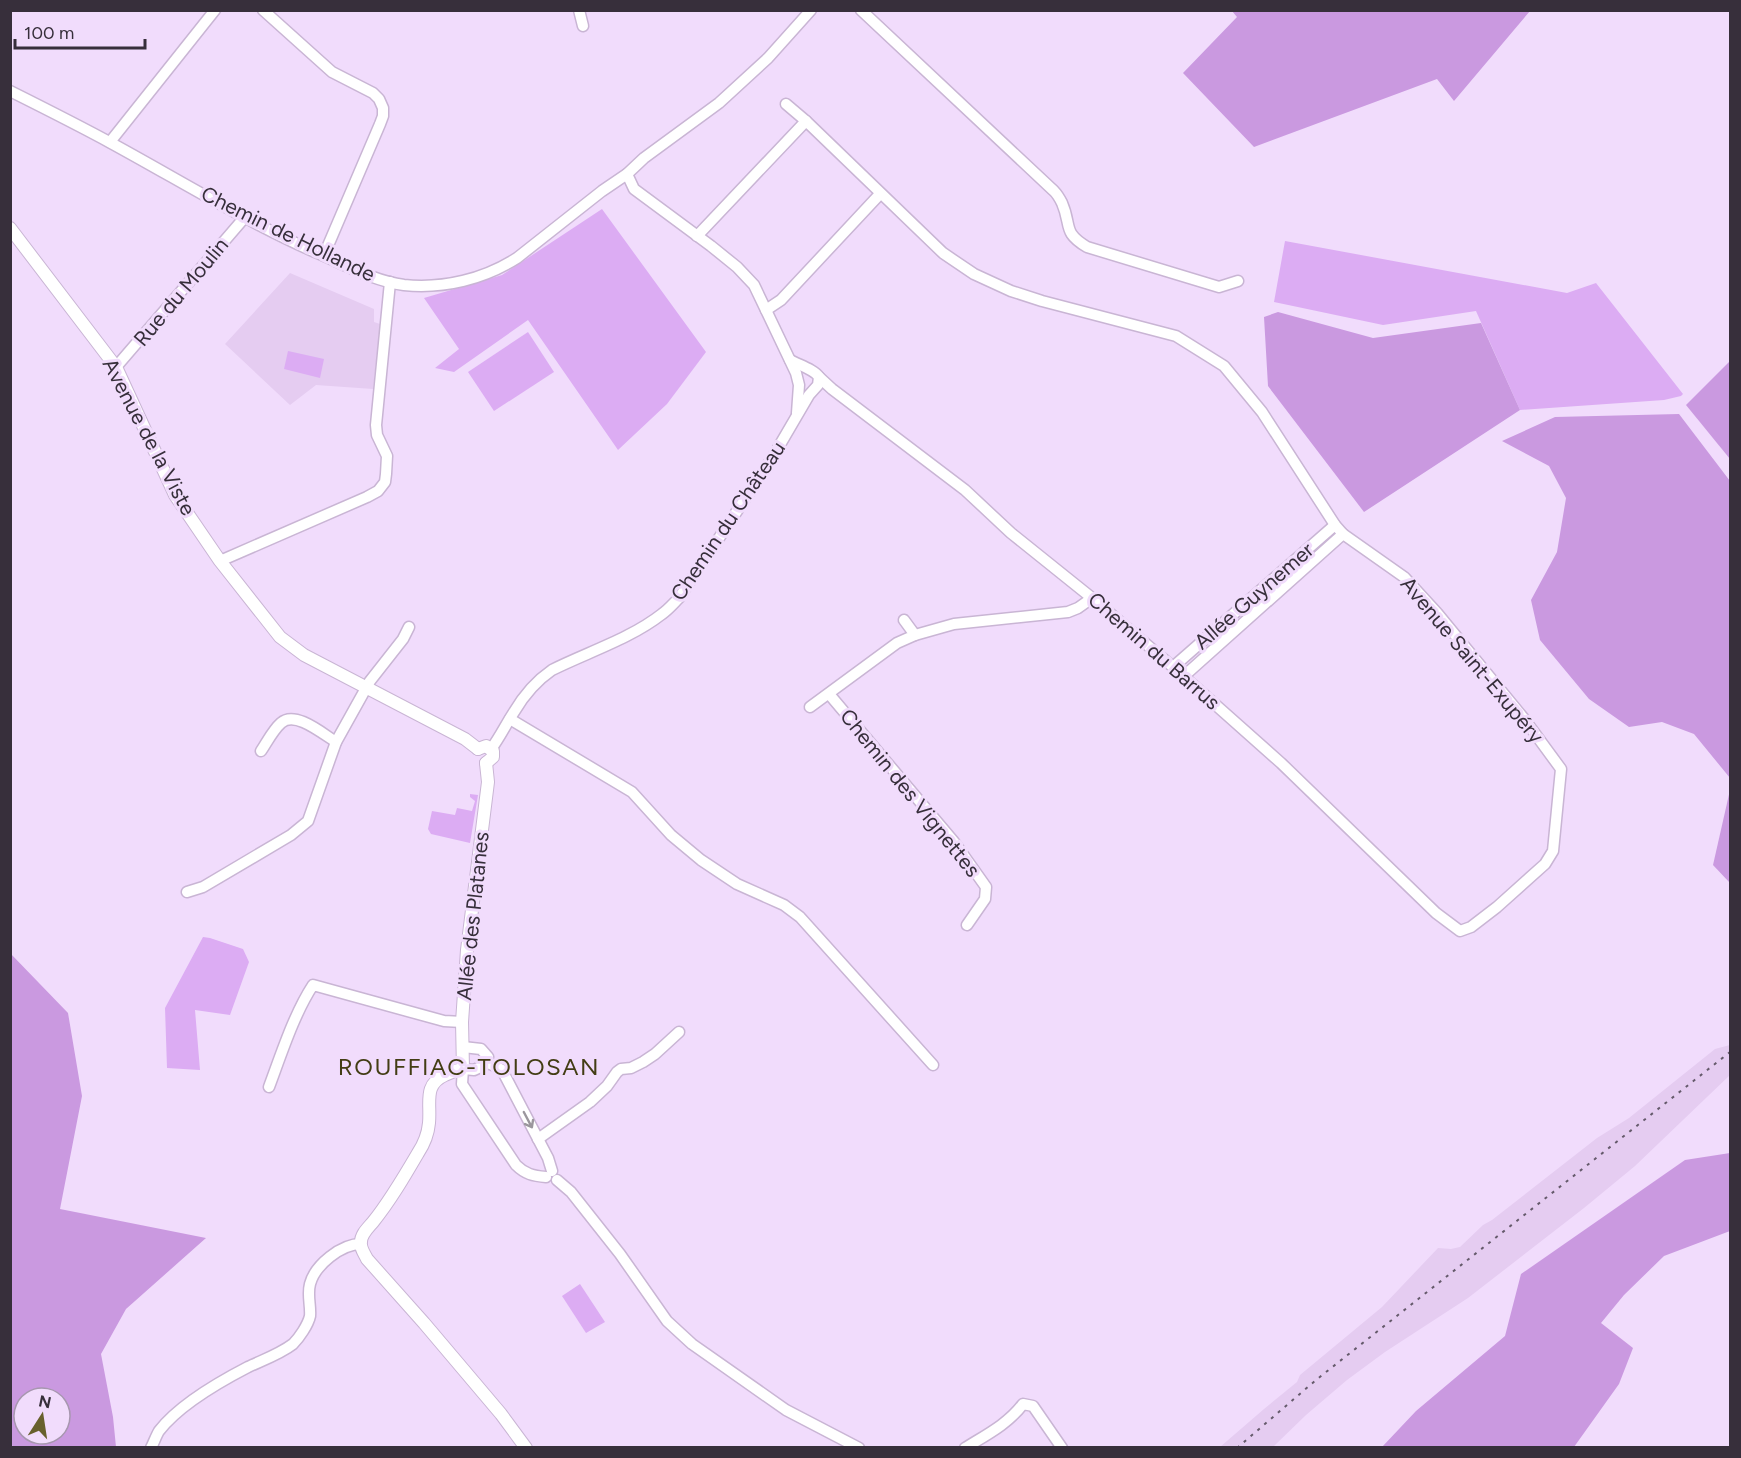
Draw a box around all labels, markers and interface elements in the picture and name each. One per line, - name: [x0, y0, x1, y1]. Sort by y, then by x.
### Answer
- scale bar: [15, 12, 146, 50]
- text: 100 m: [24, 22, 74, 44]
- street label: Chemin de Hollande: [197, 181, 379, 287]
- street label: Rue du Moulin: [128, 232, 233, 351]
- street label: Avenue de la Viste: [98, 354, 201, 520]
- street label: Chemin du Château: [665, 436, 790, 605]
- street label: Allée Guynemer: [1189, 537, 1318, 654]
- street label: Avenue Saint-Exupéry: [1396, 571, 1549, 748]
- street label: Chemin du Barrus: [1083, 587, 1225, 715]
- street label: Chemin des Vignettes: [835, 704, 986, 882]
- street label: Allée des Platanes: [451, 830, 494, 1001]
- district label: ROUFFIAC-TOLOSAN: [338, 1052, 600, 1081]
- one-way arrow: [523, 1111, 534, 1129]
- north arrow: [12, 1386, 72, 1446]
- text: N: [37, 1391, 53, 1412]

